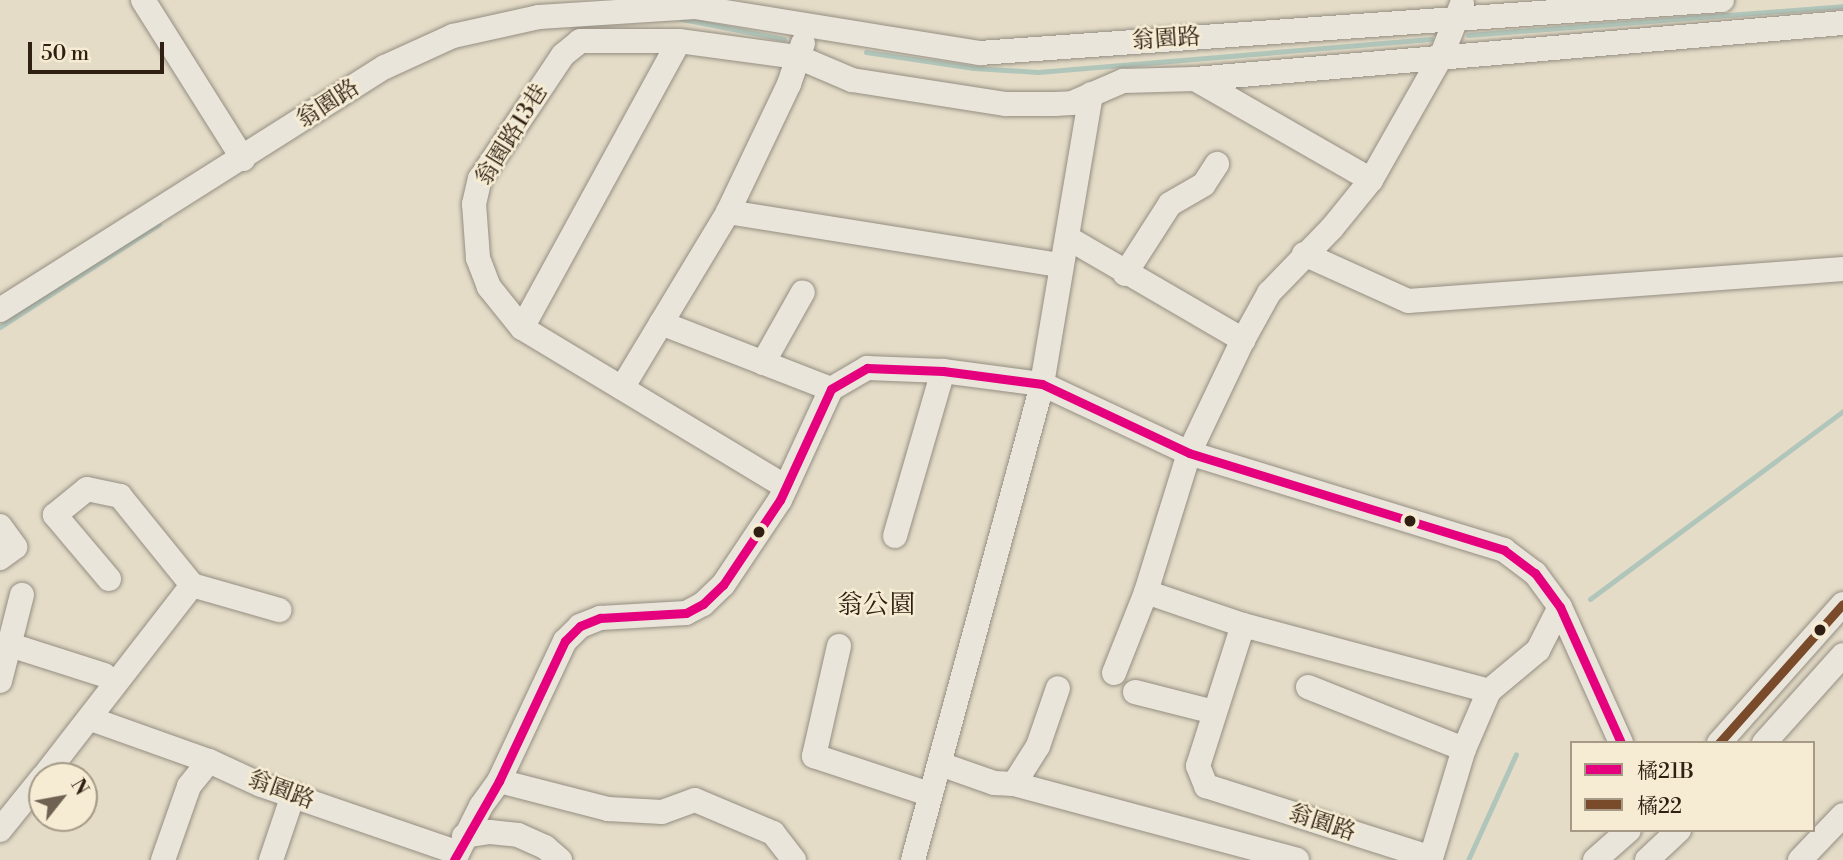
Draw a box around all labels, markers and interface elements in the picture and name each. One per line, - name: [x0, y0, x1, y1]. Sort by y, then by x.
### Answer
- street label: 翁園路: [1131, 23, 1201, 55]
- scale bar: [32, 28, 168, 72]
- text: 50 m: [41, 41, 89, 67]
- street label: 翁園路: [292, 74, 364, 134]
- street label: 翁園路13巷: [470, 79, 554, 191]
- unlabelled marker: [1403, 514, 1417, 528]
- unlabelled marker: [752, 525, 766, 539]
- district label: 翁公園: [837, 590, 915, 622]
- unlabelled marker: [1813, 623, 1827, 637]
- legend: [1570, 741, 1815, 832]
- text: 橘21B: [1637, 759, 1694, 785]
- north arrow: [28, 762, 98, 832]
- street label: 翁園路: [244, 765, 318, 815]
- text: N: [65, 775, 93, 800]
- text: 橘22: [1637, 794, 1682, 820]
- street label: 翁園路: [1285, 799, 1359, 847]

